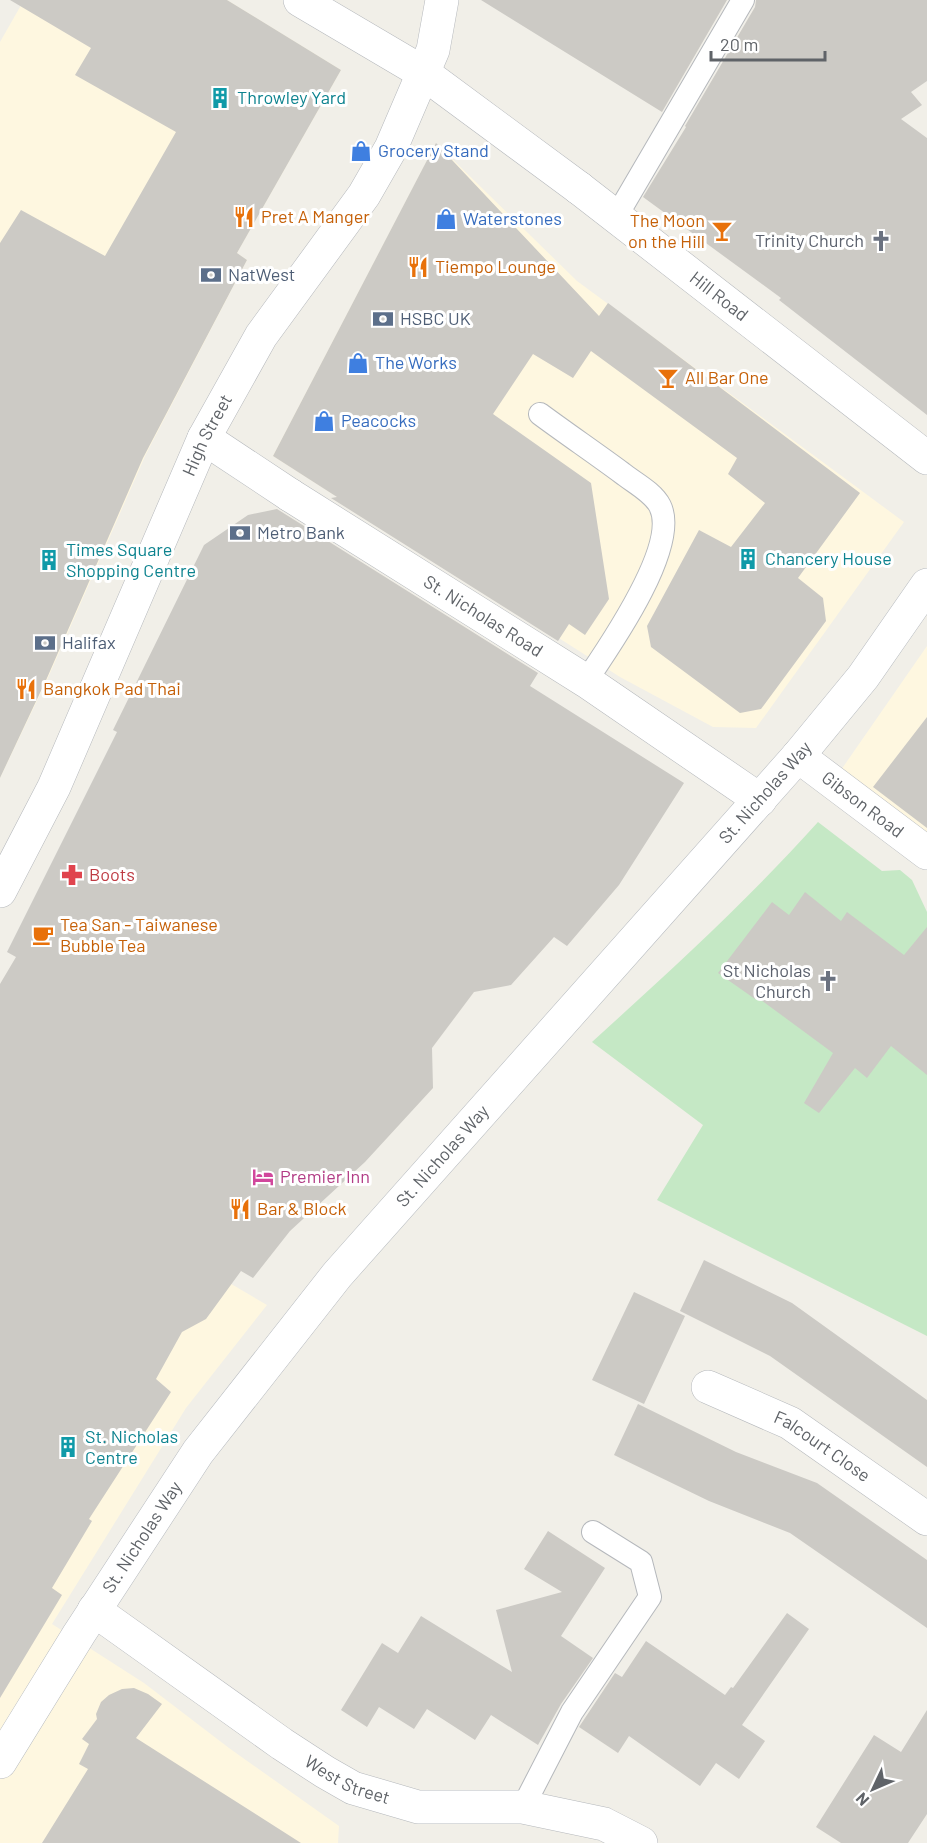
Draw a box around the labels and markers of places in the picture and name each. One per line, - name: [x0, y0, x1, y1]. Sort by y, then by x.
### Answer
- building icon: Throwley Yard: [208, 86, 232, 110]
- place label: Throwley Yard: [237, 86, 346, 108]
- shop icon: Grocery Stand: [349, 139, 373, 163]
- place label: Grocery Stand: [378, 139, 489, 161]
- restaurant icon: Pret A Manger: [232, 205, 256, 229]
- place label: Pret A Manger: [261, 205, 370, 227]
- shop icon: Waterstones: [434, 207, 458, 231]
- place label: Waterstones: [463, 207, 562, 229]
- place label: The Moon on the Hill: [628, 209, 705, 252]
- bar icon: The Moon on the Hill: [710, 219, 734, 243]
- place label: Trinity Church: [755, 229, 864, 251]
- church icon: Trinity Church: [869, 229, 893, 253]
- restaurant icon: Tiempo Lounge: [406, 255, 430, 279]
- place label: Tiempo Lounge: [435, 255, 556, 277]
- bank icon: NatWest: [199, 263, 223, 287]
- place label: NatWest: [228, 263, 295, 285]
- bank icon: HSBC UK: [371, 307, 395, 331]
- place label: HSBC UK: [400, 307, 471, 329]
- shop icon: The Works: [346, 351, 370, 375]
- place label: The Works: [375, 351, 457, 373]
- bar icon: All Bar One: [656, 366, 680, 390]
- place label: All Bar One: [685, 366, 769, 388]
- shop icon: Peacocks: [312, 409, 336, 433]
- place label: Peacocks: [341, 409, 416, 431]
- bank icon: Metro Bank: [228, 521, 252, 545]
- place label: Metro Bank: [257, 521, 345, 543]
- place label: Times Square Shopping Centre: [66, 538, 196, 581]
- building icon: Chancery House: [736, 547, 760, 571]
- place label: Chancery House: [765, 547, 892, 569]
- building icon: Times Square Shopping Centre: [37, 548, 61, 572]
- bank icon: Halifax: [33, 631, 57, 655]
- place label: Halifax: [62, 631, 116, 653]
- restaurant icon: Bangkok Pad Thai: [14, 677, 38, 701]
- place label: Bangkok Pad Thai: [43, 677, 181, 699]
- pharmacy icon: Boots: [60, 863, 84, 887]
- place label: Boots: [89, 863, 135, 885]
- place label: Tea San - Taiwanese Bubble Tea: [60, 913, 218, 956]
- cafe icon: Tea San - Taiwanese Bubble Tea: [31, 923, 55, 947]
- place label: St Nicholas Church: [723, 959, 811, 1002]
- church icon: St Nicholas Church: [816, 969, 840, 993]
- hotel icon: Premier Inn: [251, 1165, 275, 1189]
- place label: Premier Inn: [280, 1165, 370, 1187]
- restaurant icon: Bar & Block: [228, 1197, 252, 1221]
- place label: Bar & Block: [257, 1197, 347, 1219]
- place label: St. Nicholas Centre: [85, 1425, 178, 1468]
- building icon: St. Nicholas Centre: [56, 1435, 80, 1459]

